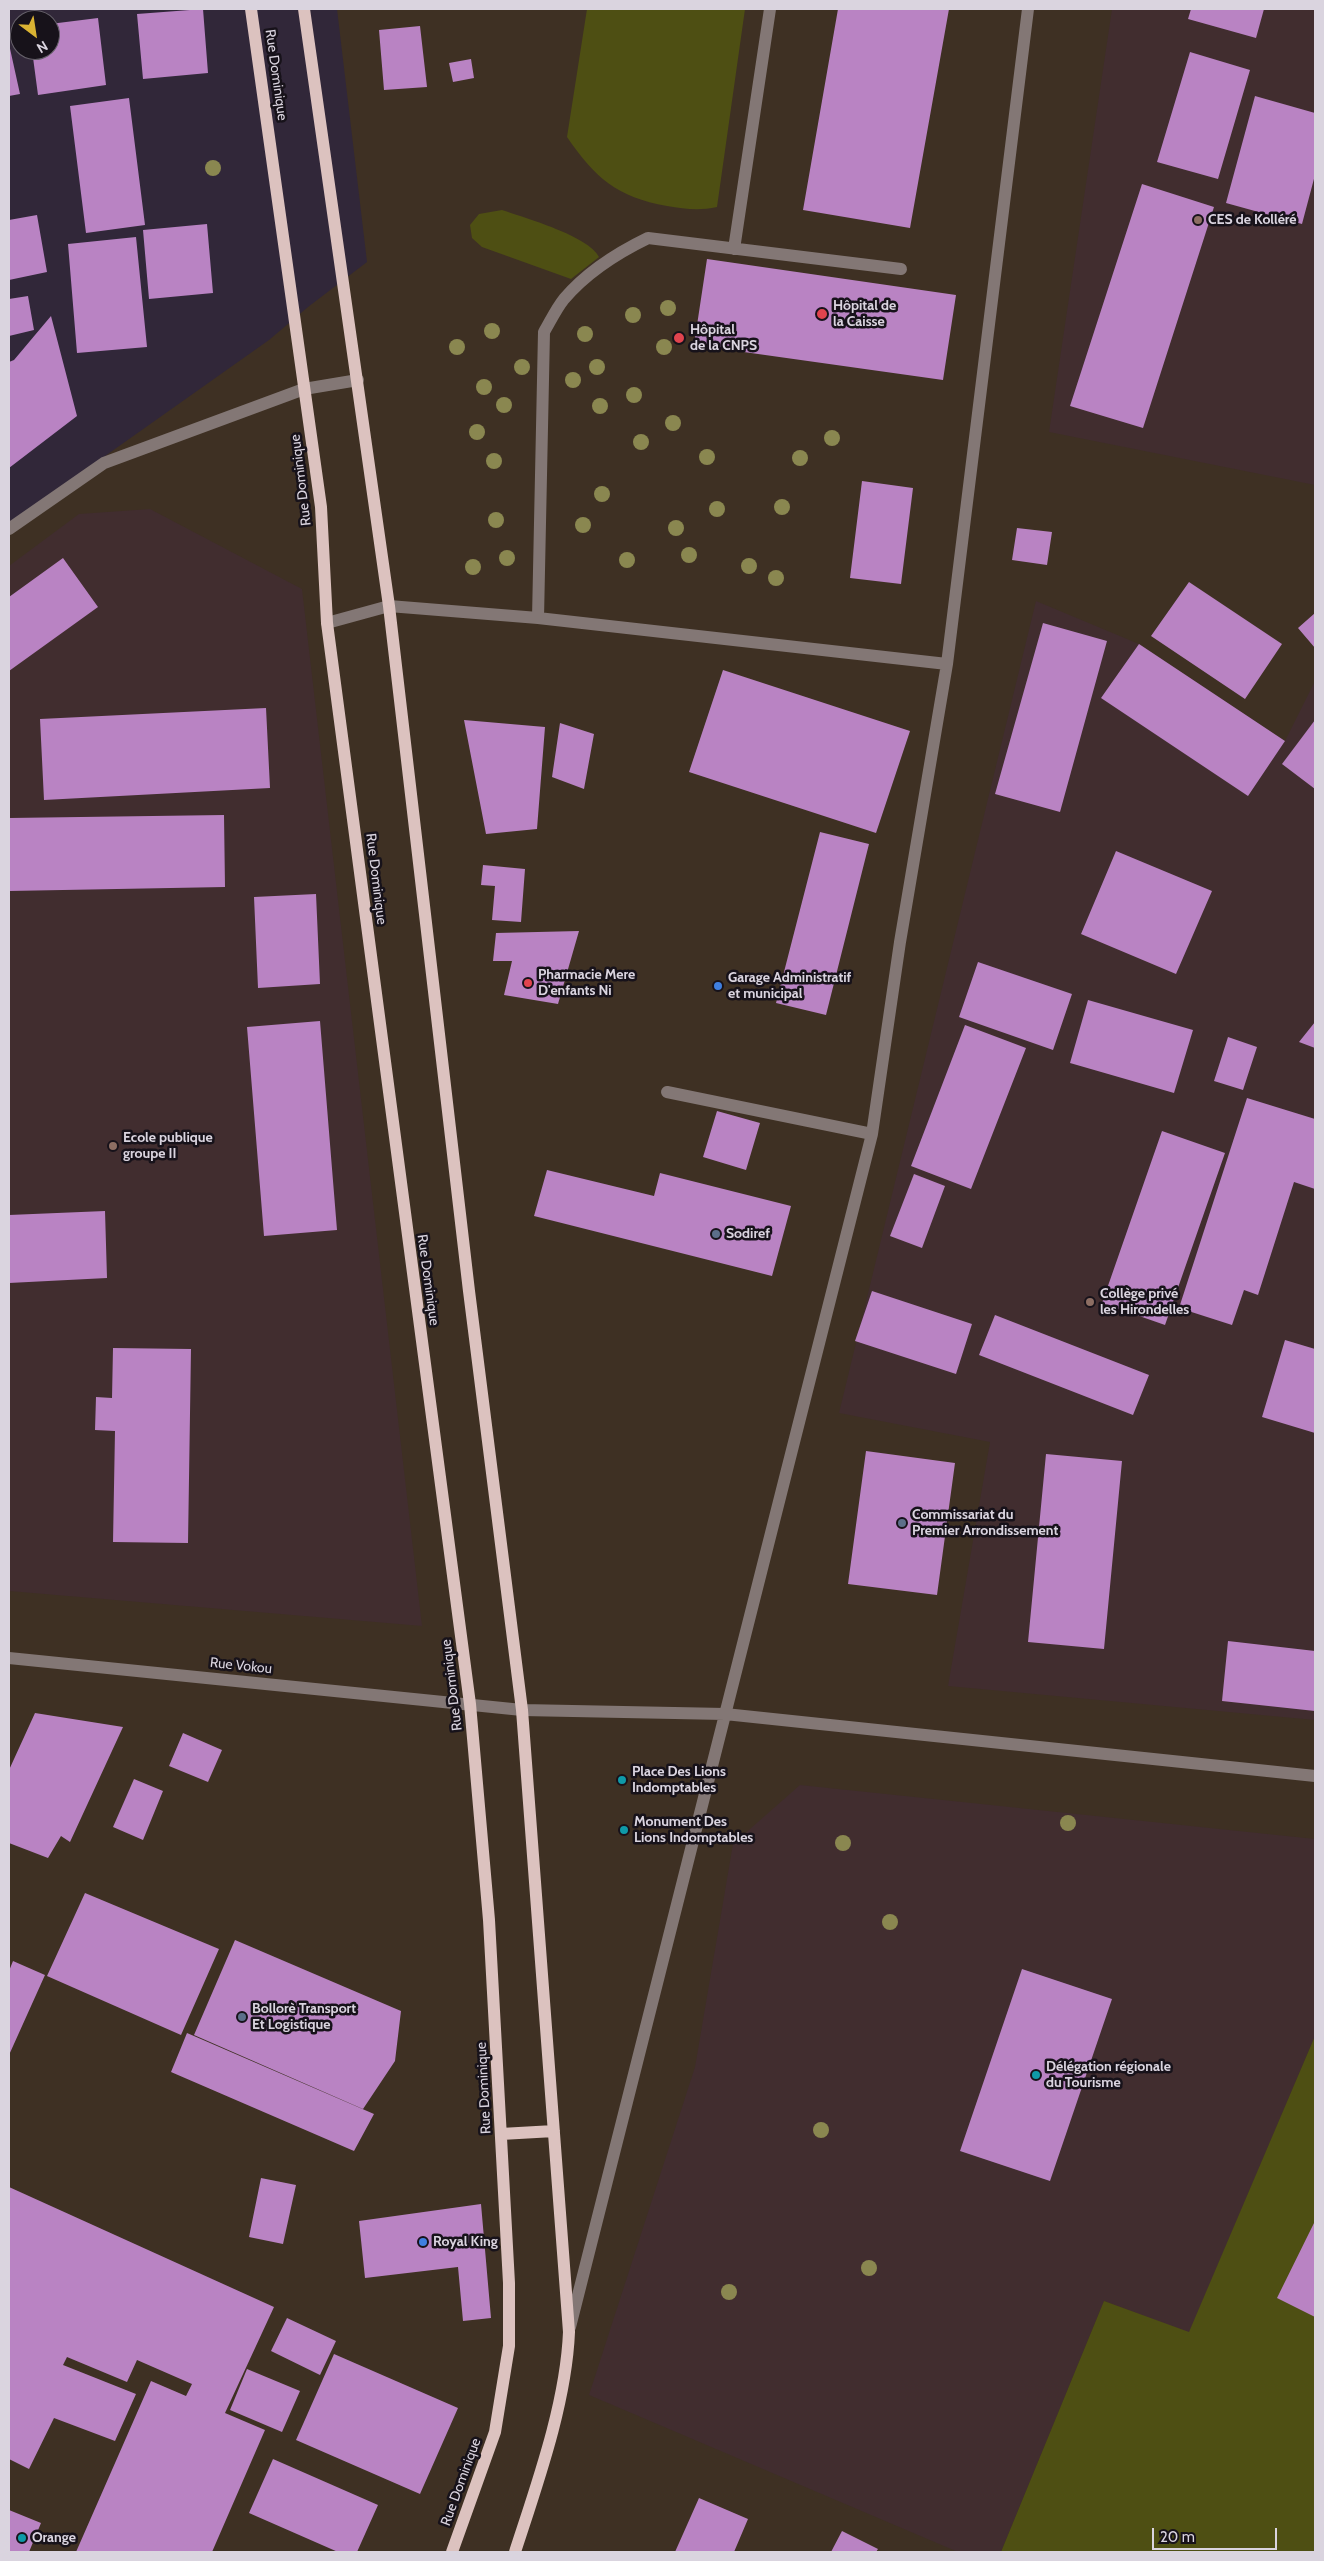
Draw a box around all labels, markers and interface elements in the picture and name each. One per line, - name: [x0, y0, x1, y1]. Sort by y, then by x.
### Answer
- north arrow: [10, 10, 60, 60]
- street label: Rue Dominique: [261, 28, 291, 122]
- text: N: [33, 37, 51, 57]
- place label: CES de Kolléré: [1208, 212, 1297, 228]
- marker: CES de Kolléré: [1192, 214, 1204, 226]
- place label: Hôpital de la Caisse: [833, 298, 896, 331]
- marker: Hôpital de la Caisse: [815, 307, 829, 321]
- place label: Hôpital de la CNPS: [690, 322, 757, 354]
- marker: Hôpital de la CNPS: [672, 331, 686, 345]
- street label: Rue Dominique: [287, 433, 315, 527]
- street label: Rue Dominique: [362, 832, 390, 926]
- place label: Pharmacie Mere D'enfants Ni: [538, 967, 635, 1000]
- place label: Garage Administratif et municipal: [728, 970, 851, 1002]
- marker: Pharmacie Mere D'enfants Ni: [522, 977, 534, 989]
- marker: Garage Administratif et municipal: [712, 980, 724, 992]
- place label: Ecole publique groupe II: [123, 1130, 213, 1162]
- marker: Ecole publique groupe II: [107, 1140, 119, 1152]
- place label: Sodiref: [726, 1226, 770, 1242]
- marker: Sodiref: [710, 1228, 722, 1240]
- street label: Rue Dominique: [413, 1233, 443, 1327]
- place label: Collège privé les Hirondelles: [1100, 1286, 1189, 1318]
- marker: Collège privé les Hirondelles: [1084, 1296, 1096, 1308]
- place label: Commissariat du Premier Arrondissement: [912, 1507, 1058, 1540]
- marker: Commissariat du Premier Arrondissement: [896, 1517, 908, 1529]
- street label: Rue Dominique: [438, 1638, 466, 1732]
- street label: Rue Vokou: [209, 1654, 273, 1678]
- place label: Place Des Lions Indomptables: [632, 1764, 726, 1796]
- marker: Place Des Lions Indomptables: [616, 1774, 628, 1786]
- place label: Monument Des Lions Indomptables: [634, 1814, 753, 1846]
- marker: Monument Des Lions Indomptables: [618, 1824, 630, 1836]
- place label: Bollorè Transport Et Logistique: [252, 2001, 356, 2034]
- marker: Bollorè Transport Et Logistique: [236, 2011, 248, 2023]
- street label: Rue Dominique: [473, 2042, 495, 2134]
- place label: Délégation régionale du Tourisme: [1046, 2059, 1171, 2092]
- marker: Délégation régionale du Tourisme: [1030, 2069, 1042, 2081]
- place label: Royal King: [433, 2234, 498, 2250]
- marker: Royal King: [417, 2236, 429, 2248]
- street label: Rue Dominique: [437, 2436, 485, 2528]
- scale bar: [1154, 2518, 1279, 2550]
- text: 20 m: [1160, 2528, 1195, 2546]
- place label: Orange: [32, 2530, 76, 2546]
- marker: Orange: [16, 2532, 28, 2544]

